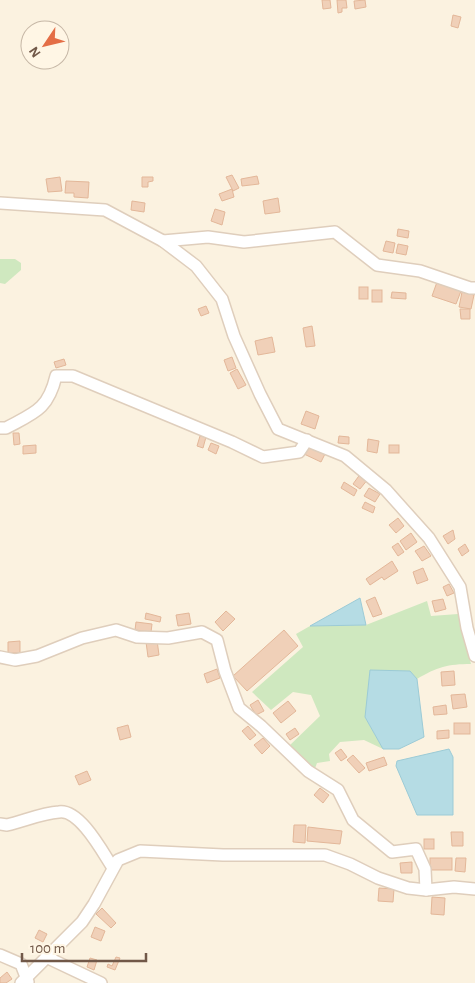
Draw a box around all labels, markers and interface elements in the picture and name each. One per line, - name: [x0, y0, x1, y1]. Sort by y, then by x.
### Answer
- north arrow: [20, 20, 70, 70]
- text: N: [27, 44, 44, 60]
- scale bar: [22, 930, 146, 962]
- text: 100 m: [30, 941, 65, 956]

